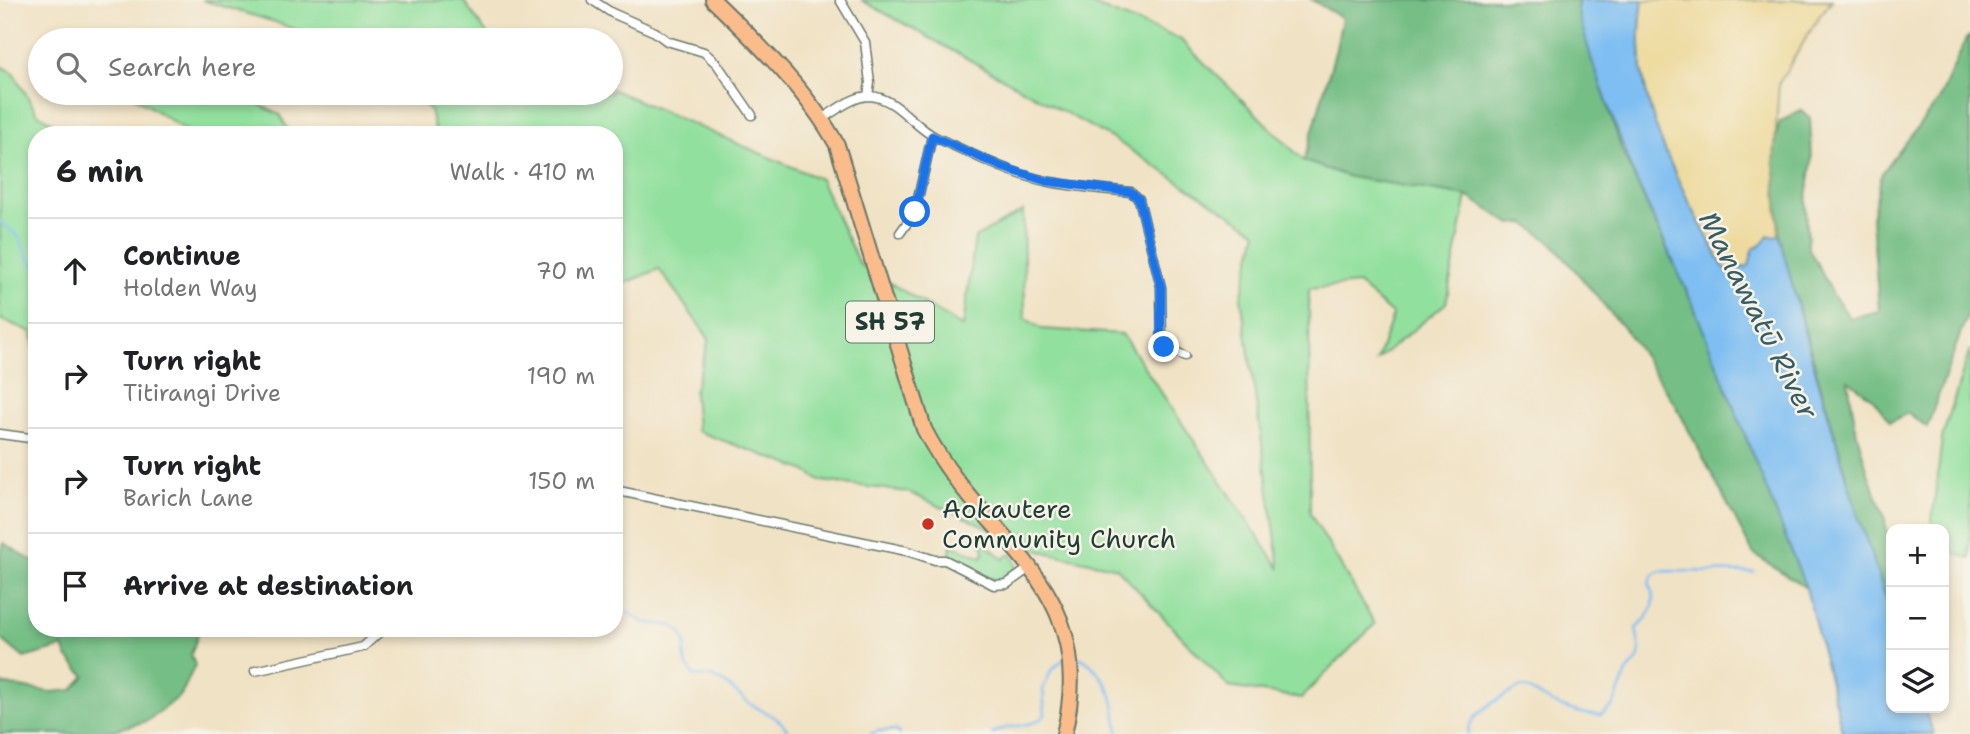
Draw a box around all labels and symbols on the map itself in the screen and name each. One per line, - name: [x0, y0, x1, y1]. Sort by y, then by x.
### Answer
- route start: [899, 196, 930, 227]
- water label: Manawatū River: [1690, 205, 1828, 426]
- road number: SH 57: [846, 302, 934, 342]
- route end: [1148, 331, 1179, 362]
- place label: Aokautere Community Church: [942, 491, 1176, 556]
- marker: Aokautere Community Church: [920, 516, 936, 532]

